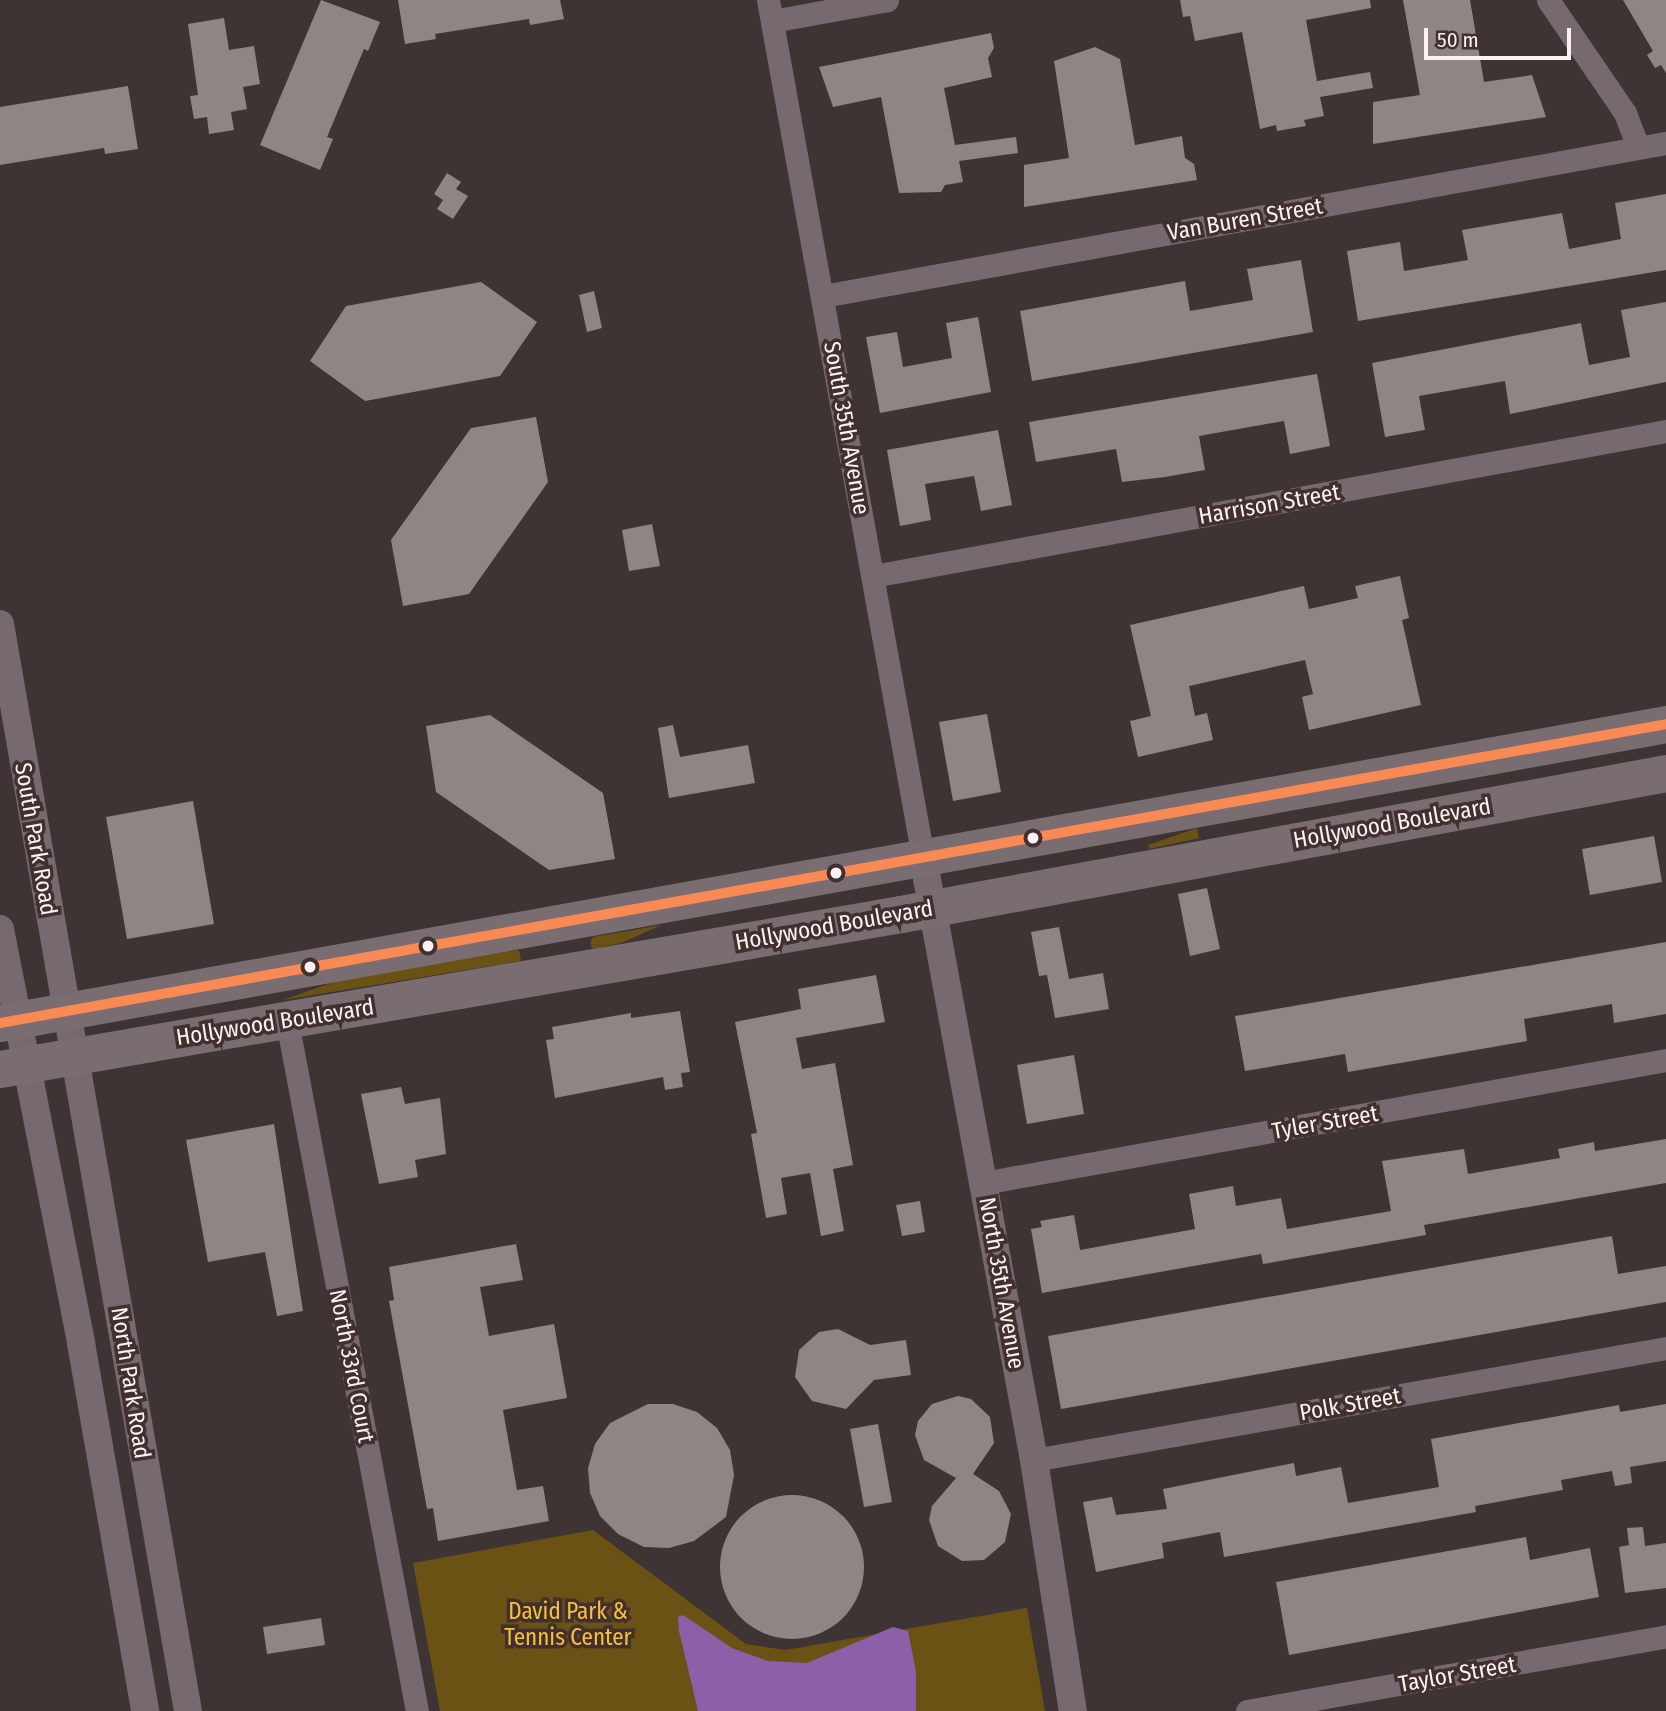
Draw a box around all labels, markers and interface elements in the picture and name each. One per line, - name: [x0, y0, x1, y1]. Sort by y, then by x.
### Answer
- scale bar: [1428, 14, 1575, 58]
- text: 50 m: [1437, 27, 1479, 53]
- street label: Van Buren Street: [1165, 192, 1325, 246]
- street label: South 35th Avenue: [818, 339, 876, 517]
- street label: Harrison Street: [1196, 478, 1342, 530]
- street label: South Park Road: [9, 761, 63, 917]
- street label: Hollywood Boulevard: [1291, 792, 1493, 854]
- unlabelled marker: [1026, 831, 1040, 845]
- unlabelled marker: [829, 866, 843, 880]
- street label: Hollywood Boulevard: [733, 894, 935, 956]
- unlabelled marker: [421, 939, 435, 953]
- unlabelled marker: [303, 960, 317, 974]
- street label: Hollywood Boulevard: [174, 993, 376, 1051]
- street label: Tyler Street: [1270, 1099, 1380, 1145]
- street label: North 35th Avenue: [973, 1195, 1031, 1371]
- street label: North 33rd Court: [324, 1287, 380, 1445]
- street label: North Park Road: [105, 1305, 157, 1461]
- street label: Polk Street: [1297, 1382, 1403, 1426]
- park label: David Park & Tennis Center: [504, 1597, 632, 1651]
- street label: Taylor Street: [1396, 1650, 1518, 1698]

